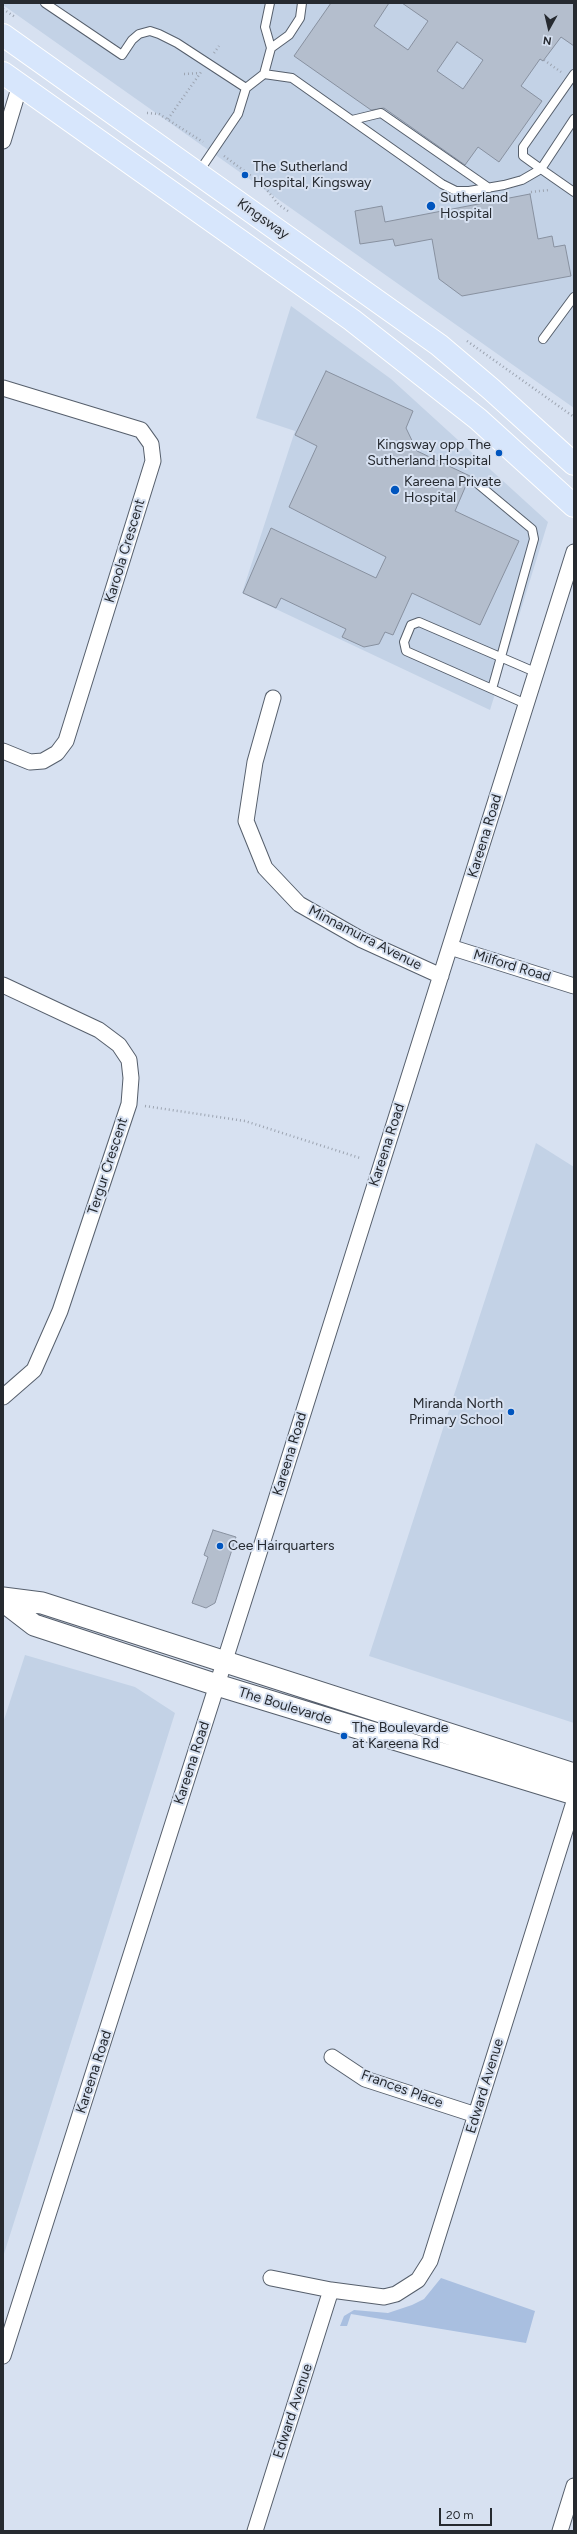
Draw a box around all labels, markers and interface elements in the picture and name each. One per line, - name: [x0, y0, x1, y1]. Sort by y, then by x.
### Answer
- north arrow: [529, 8, 569, 48]
- text: N: [542, 33, 552, 47]
- place label: The Sutherland Hospital, Kingsway: [253, 159, 371, 192]
- marker: The Sutherland Hospital, Kingsway: [240, 170, 250, 180]
- place label: Sutherland Hospital: [440, 190, 508, 222]
- street label: Kingsway: [234, 195, 292, 243]
- marker: Sutherland Hospital: [425, 200, 437, 212]
- place label: Kingsway opp The Sutherland Hospital: [367, 437, 491, 470]
- marker: Kingsway opp The Sutherland Hospital: [494, 448, 504, 458]
- place label: Kareena Private Hospital: [404, 474, 501, 506]
- marker: Kareena Private Hospital: [389, 484, 401, 496]
- street label: Karoola Crescent: [101, 497, 149, 605]
- street label: Kareena Road: [464, 792, 506, 880]
- street label: Minnamurra Avenue: [306, 902, 424, 974]
- street label: Milford Road: [471, 946, 553, 986]
- street label: Kareena Road: [366, 1101, 408, 1189]
- street label: Tergur Crescent: [84, 1115, 132, 1217]
- place label: Miranda North Primary School: [409, 1396, 503, 1428]
- marker: Miranda North Primary School: [506, 1407, 516, 1417]
- street label: Kareena Road: [269, 1410, 311, 1498]
- place label: Cee Hairquarters: [228, 1538, 334, 1554]
- marker: Cee Hairquarters: [215, 1541, 225, 1551]
- street label: The Boulevarde: [236, 1684, 334, 1728]
- street label: Kareena Road: [171, 1719, 213, 1807]
- place label: The Boulevarde at Kareena Rd: [352, 1720, 449, 1752]
- marker: The Boulevarde at Kareena Rd: [339, 1731, 349, 1741]
- street label: Kareena Road: [73, 2028, 115, 2116]
- street label: Edward Avenue: [463, 2037, 507, 2135]
- street label: Frances Place: [359, 2066, 445, 2112]
- street label: Edward Avenue: [270, 2362, 316, 2460]
- scale bar: [441, 2500, 494, 2526]
- text: 20 m: [446, 2508, 474, 2522]

